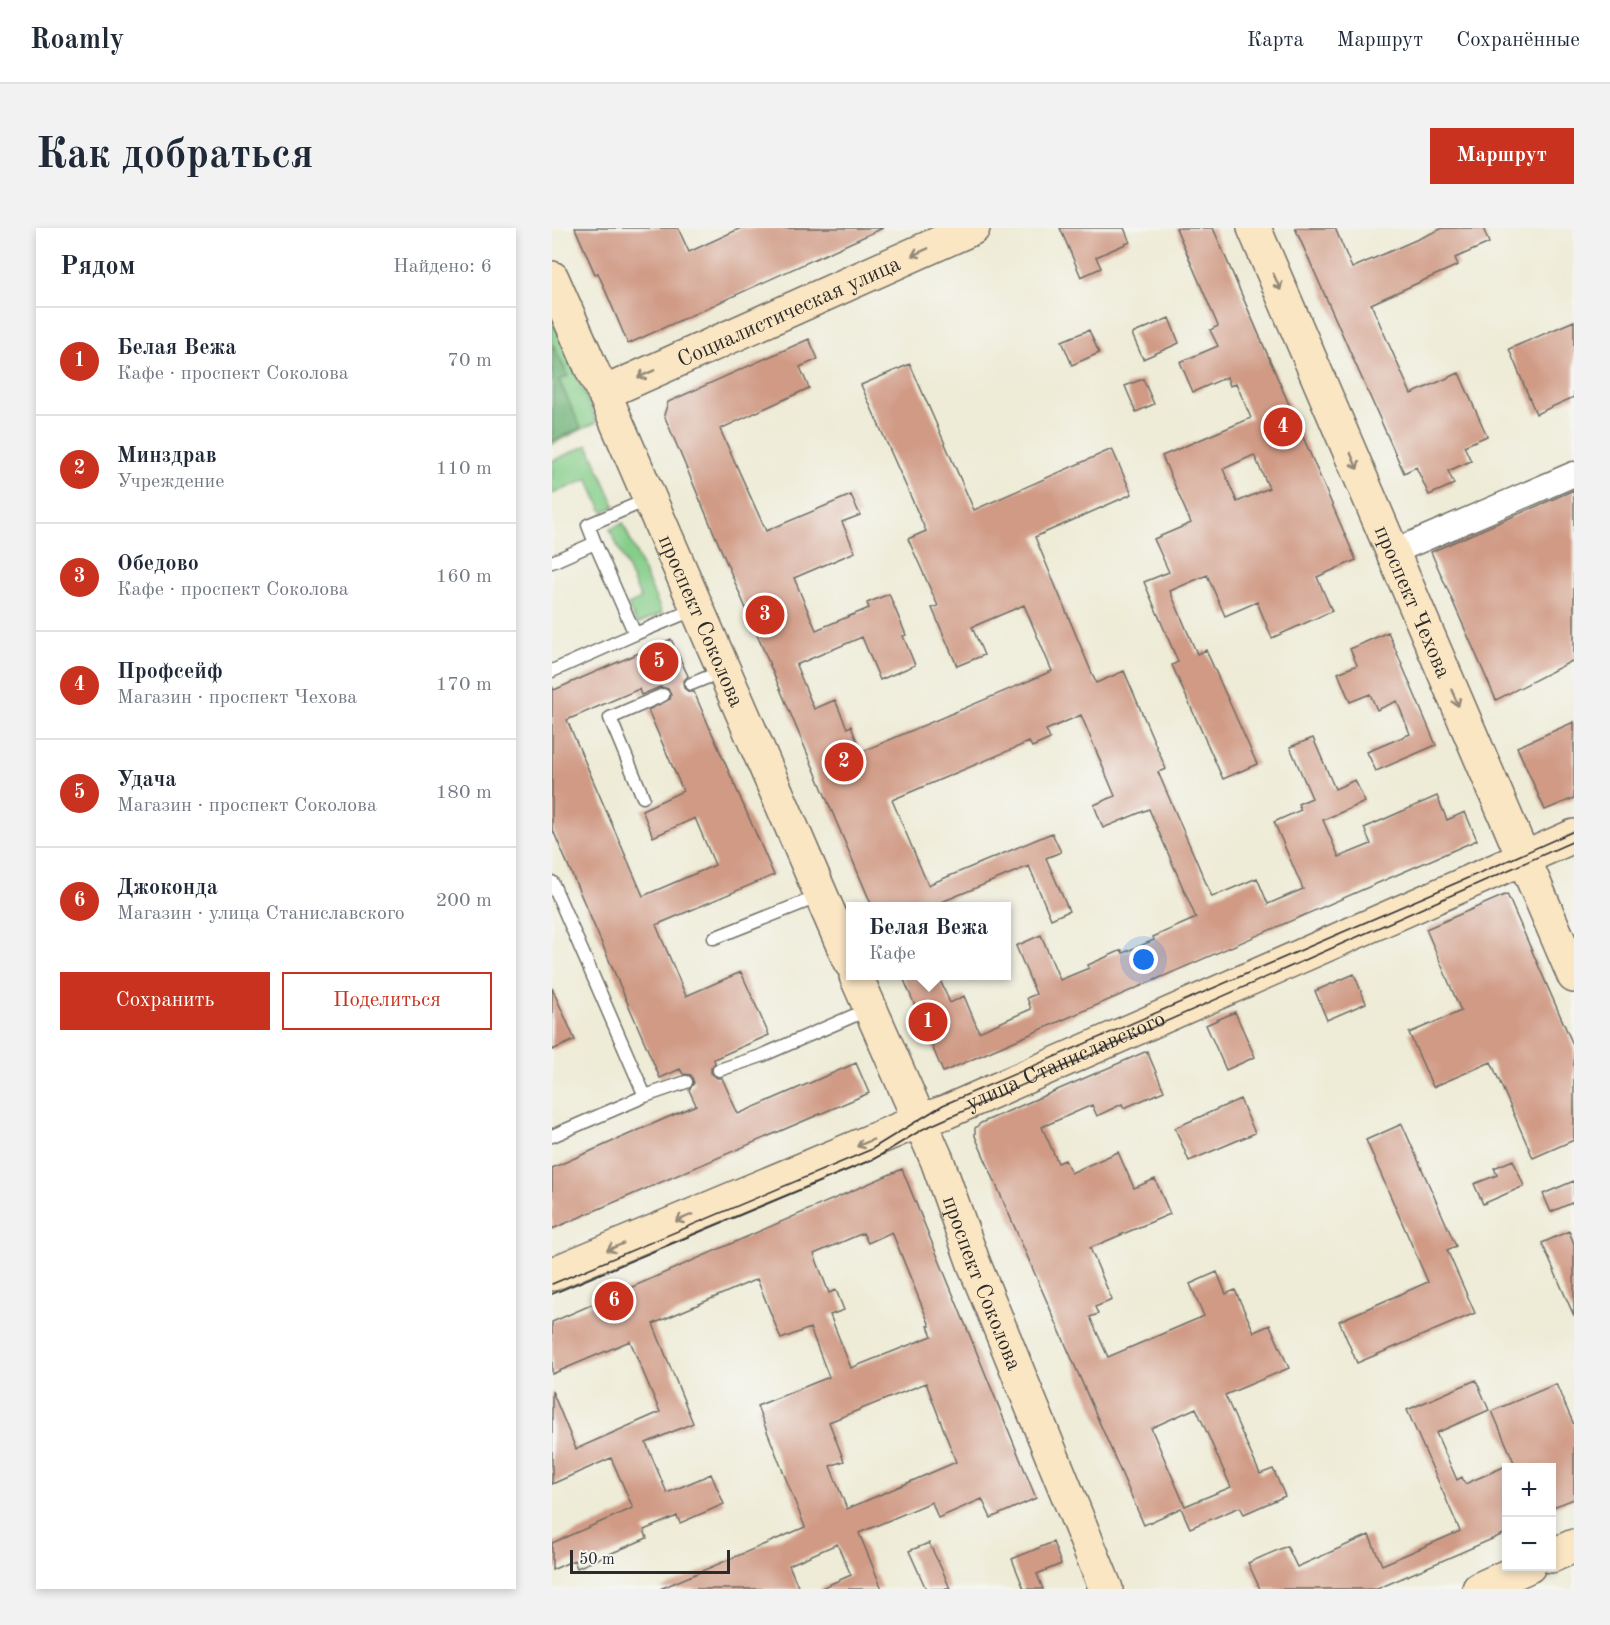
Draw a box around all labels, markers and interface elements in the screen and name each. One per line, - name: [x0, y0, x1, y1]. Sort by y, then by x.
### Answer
- text: Roamly: [30, 27, 124, 55]
- text: Карта: [1247, 30, 1304, 51]
- text: Маршрут: [1337, 30, 1423, 51]
- text: Сохранённые: [1456, 30, 1580, 51]
- button: Маршрут: [1430, 128, 1574, 184]
- text: Как добраться: [36, 135, 313, 177]
- one-way arrow: [911, 247, 929, 258]
- street label: Социалистическая улица: [674, 253, 904, 372]
- text: Рядом: [60, 254, 135, 280]
- text: Найдено: 6: [393, 257, 492, 277]
- one-way arrow: [1272, 272, 1283, 290]
- text: Белая Вежа: [117, 337, 237, 359]
- text: 1: [74, 351, 85, 371]
- text: 70 m: [447, 351, 492, 371]
- text: Кафе · проспект Соколова: [117, 364, 349, 384]
- one-way arrow: [637, 369, 655, 380]
- pin: 4: [1264, 404, 1302, 450]
- text: Минздрав: [117, 445, 217, 467]
- one-way arrow: [1349, 452, 1360, 470]
- text: 2: [74, 459, 85, 479]
- text: 110 m: [436, 459, 492, 479]
- text: Учреждение: [117, 472, 225, 492]
- street label: проспект Чехова: [1370, 523, 1454, 682]
- street label: проспект Соколова: [654, 532, 747, 711]
- text: Обедово: [117, 553, 199, 575]
- text: 3: [74, 567, 85, 587]
- text: 160 m: [436, 567, 492, 587]
- text: Кафе · проспект Соколова: [117, 580, 349, 600]
- pin: 3: [746, 592, 784, 638]
- pin: 5: [640, 640, 678, 684]
- text: Профсейф: [117, 661, 223, 683]
- text: 4: [74, 675, 85, 695]
- text: 170 m: [436, 675, 492, 695]
- text: Магазин · проспект Чехова: [117, 688, 357, 708]
- one-way arrow: [1450, 689, 1461, 707]
- pin: 2: [824, 740, 864, 784]
- text: Удача: [117, 769, 176, 791]
- text: 5: [74, 783, 85, 803]
- text: 180 m: [436, 783, 492, 803]
- text: Магазин · проспект Соколова: [117, 796, 377, 816]
- text: Джоконда: [117, 877, 218, 899]
- text: 6: [74, 891, 85, 911]
- text: 200 m: [436, 891, 492, 911]
- popup: [846, 902, 1011, 980]
- text: Магазин · улица Станиславского: [117, 904, 405, 924]
- text: Белая Вежа: [869, 917, 988, 939]
- text: Кафе: [869, 944, 916, 964]
- your location: [1129, 945, 1158, 974]
- button: Сохранить: [60, 972, 270, 1030]
- button: Поделиться: [282, 972, 492, 1030]
- pin: 1: [908, 1000, 947, 1044]
- street label: улица Станиславского: [963, 1008, 1169, 1115]
- one-way arrow: [856, 1138, 874, 1149]
- street label: проспект Соколова: [938, 1193, 1025, 1374]
- one-way arrow: [676, 1213, 694, 1224]
- one-way arrow: [607, 1242, 625, 1253]
- pin: 6: [594, 1278, 634, 1324]
- map controls: [1502, 1463, 1556, 1571]
- button: +: [1502, 1463, 1556, 1517]
- button: −: [1502, 1517, 1556, 1571]
- scale bar: [570, 1547, 730, 1574]
- text: 50 m: [579, 1552, 615, 1568]

